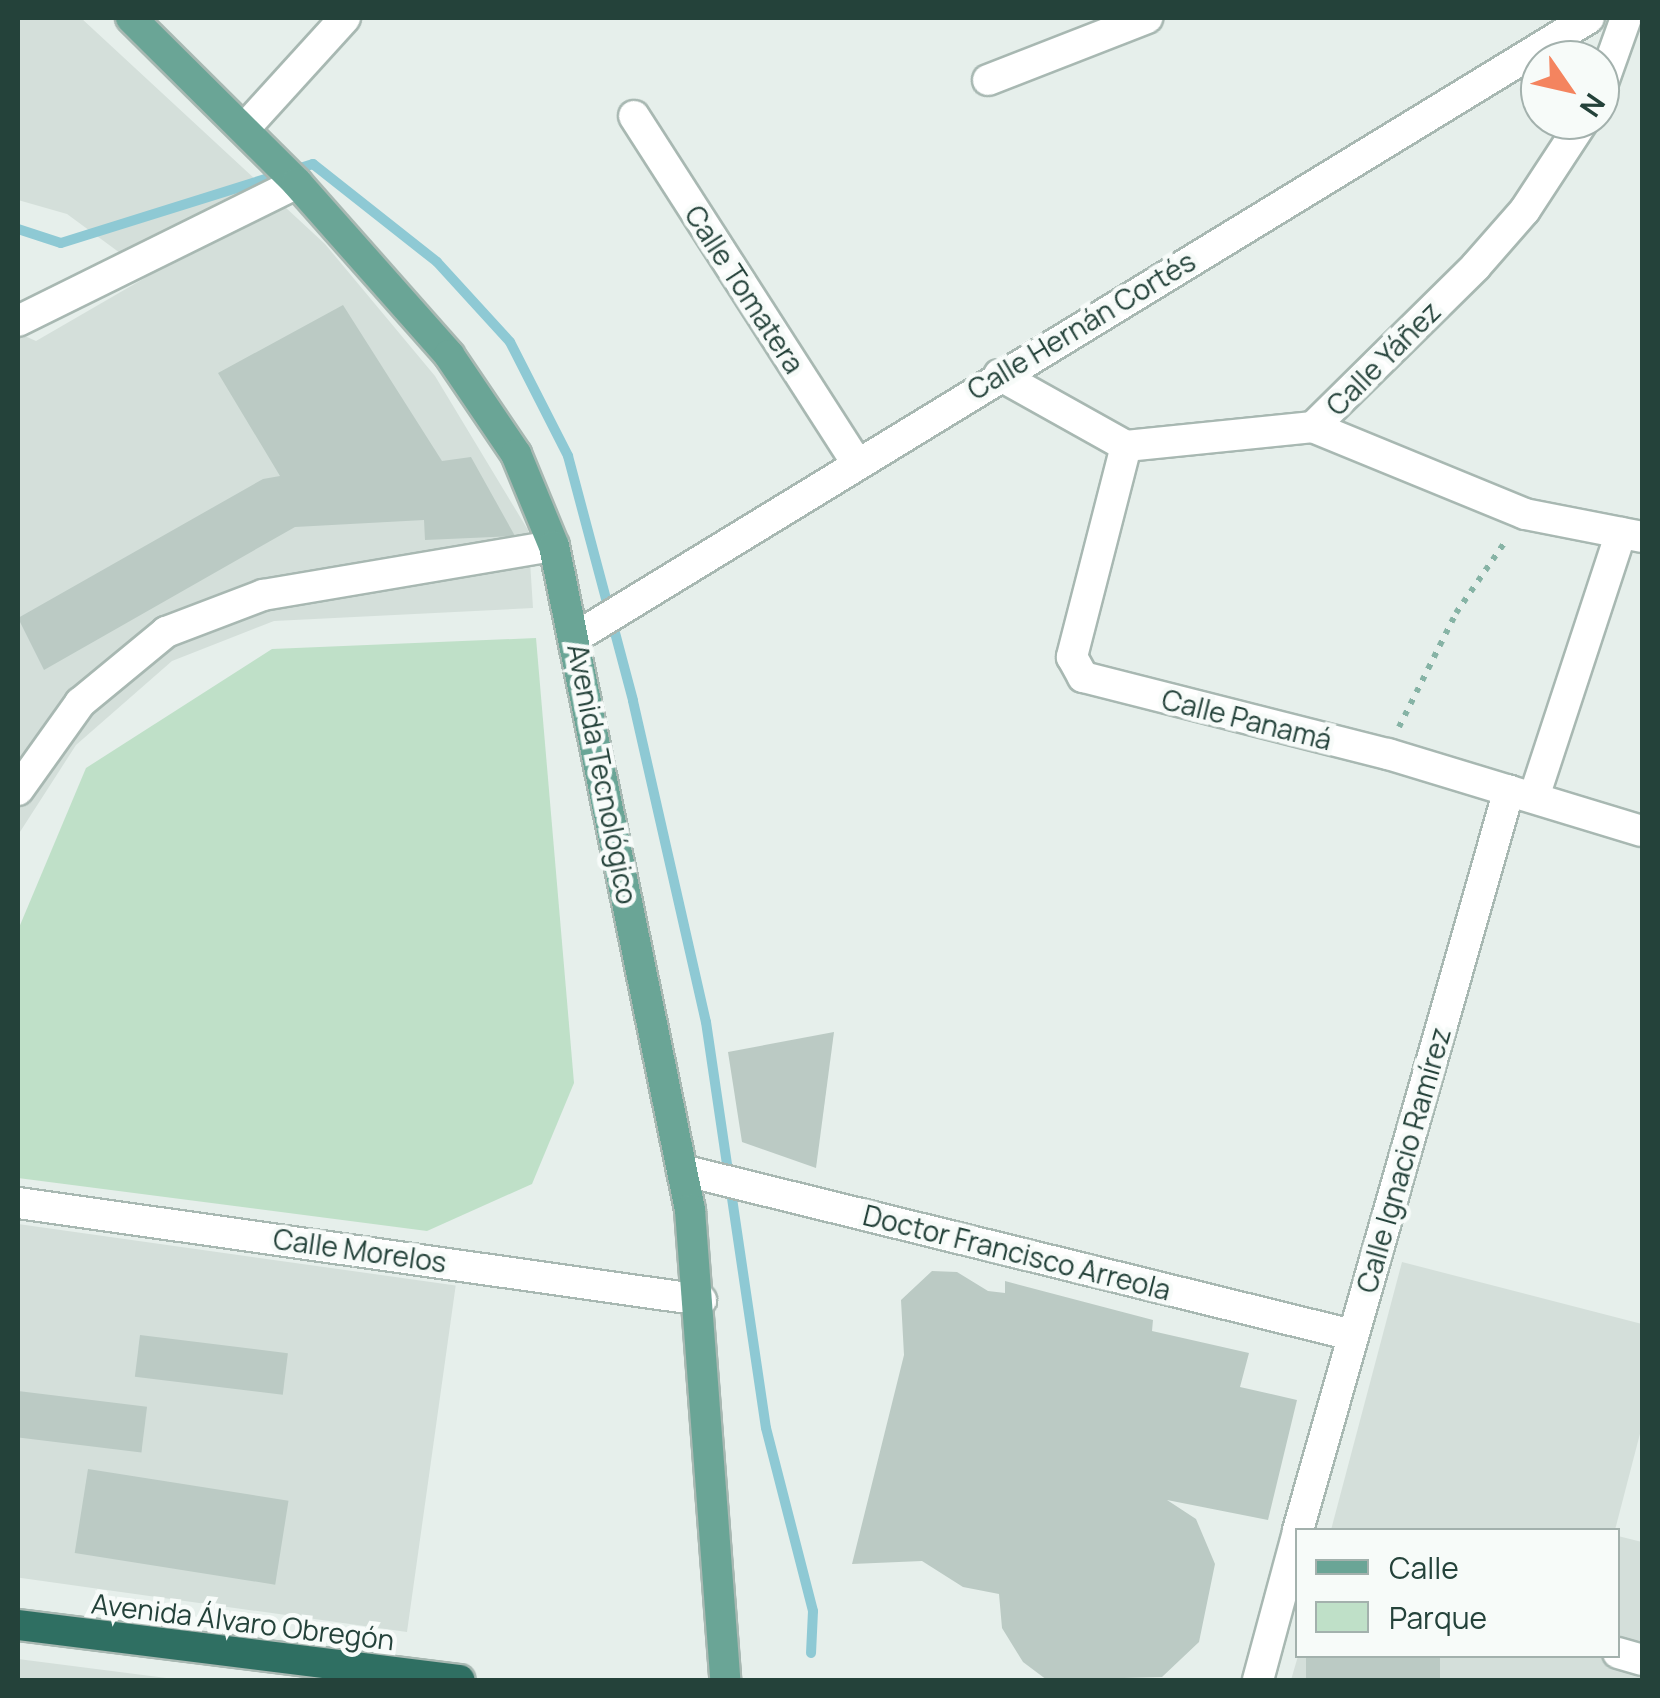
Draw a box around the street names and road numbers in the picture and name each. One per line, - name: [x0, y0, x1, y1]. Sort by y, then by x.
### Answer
- street label: Calle Tomatera: [678, 199, 812, 379]
- street label: Calle Hernán Cortés: [961, 244, 1201, 406]
- street label: Calle Yáñez: [1319, 294, 1447, 422]
- street label: Avenida Tecnológico: [561, 641, 645, 907]
- street label: Calle Panamá: [1159, 682, 1335, 756]
- street label: Calle Ignacio Ramírez: [1349, 1024, 1457, 1296]
- street label: Doctor Francisco Arreola: [860, 1198, 1174, 1306]
- street label: Calle Morelos: [271, 1221, 449, 1279]
- street label: Avenida Álvaro Obregón: [90, 1586, 396, 1656]

